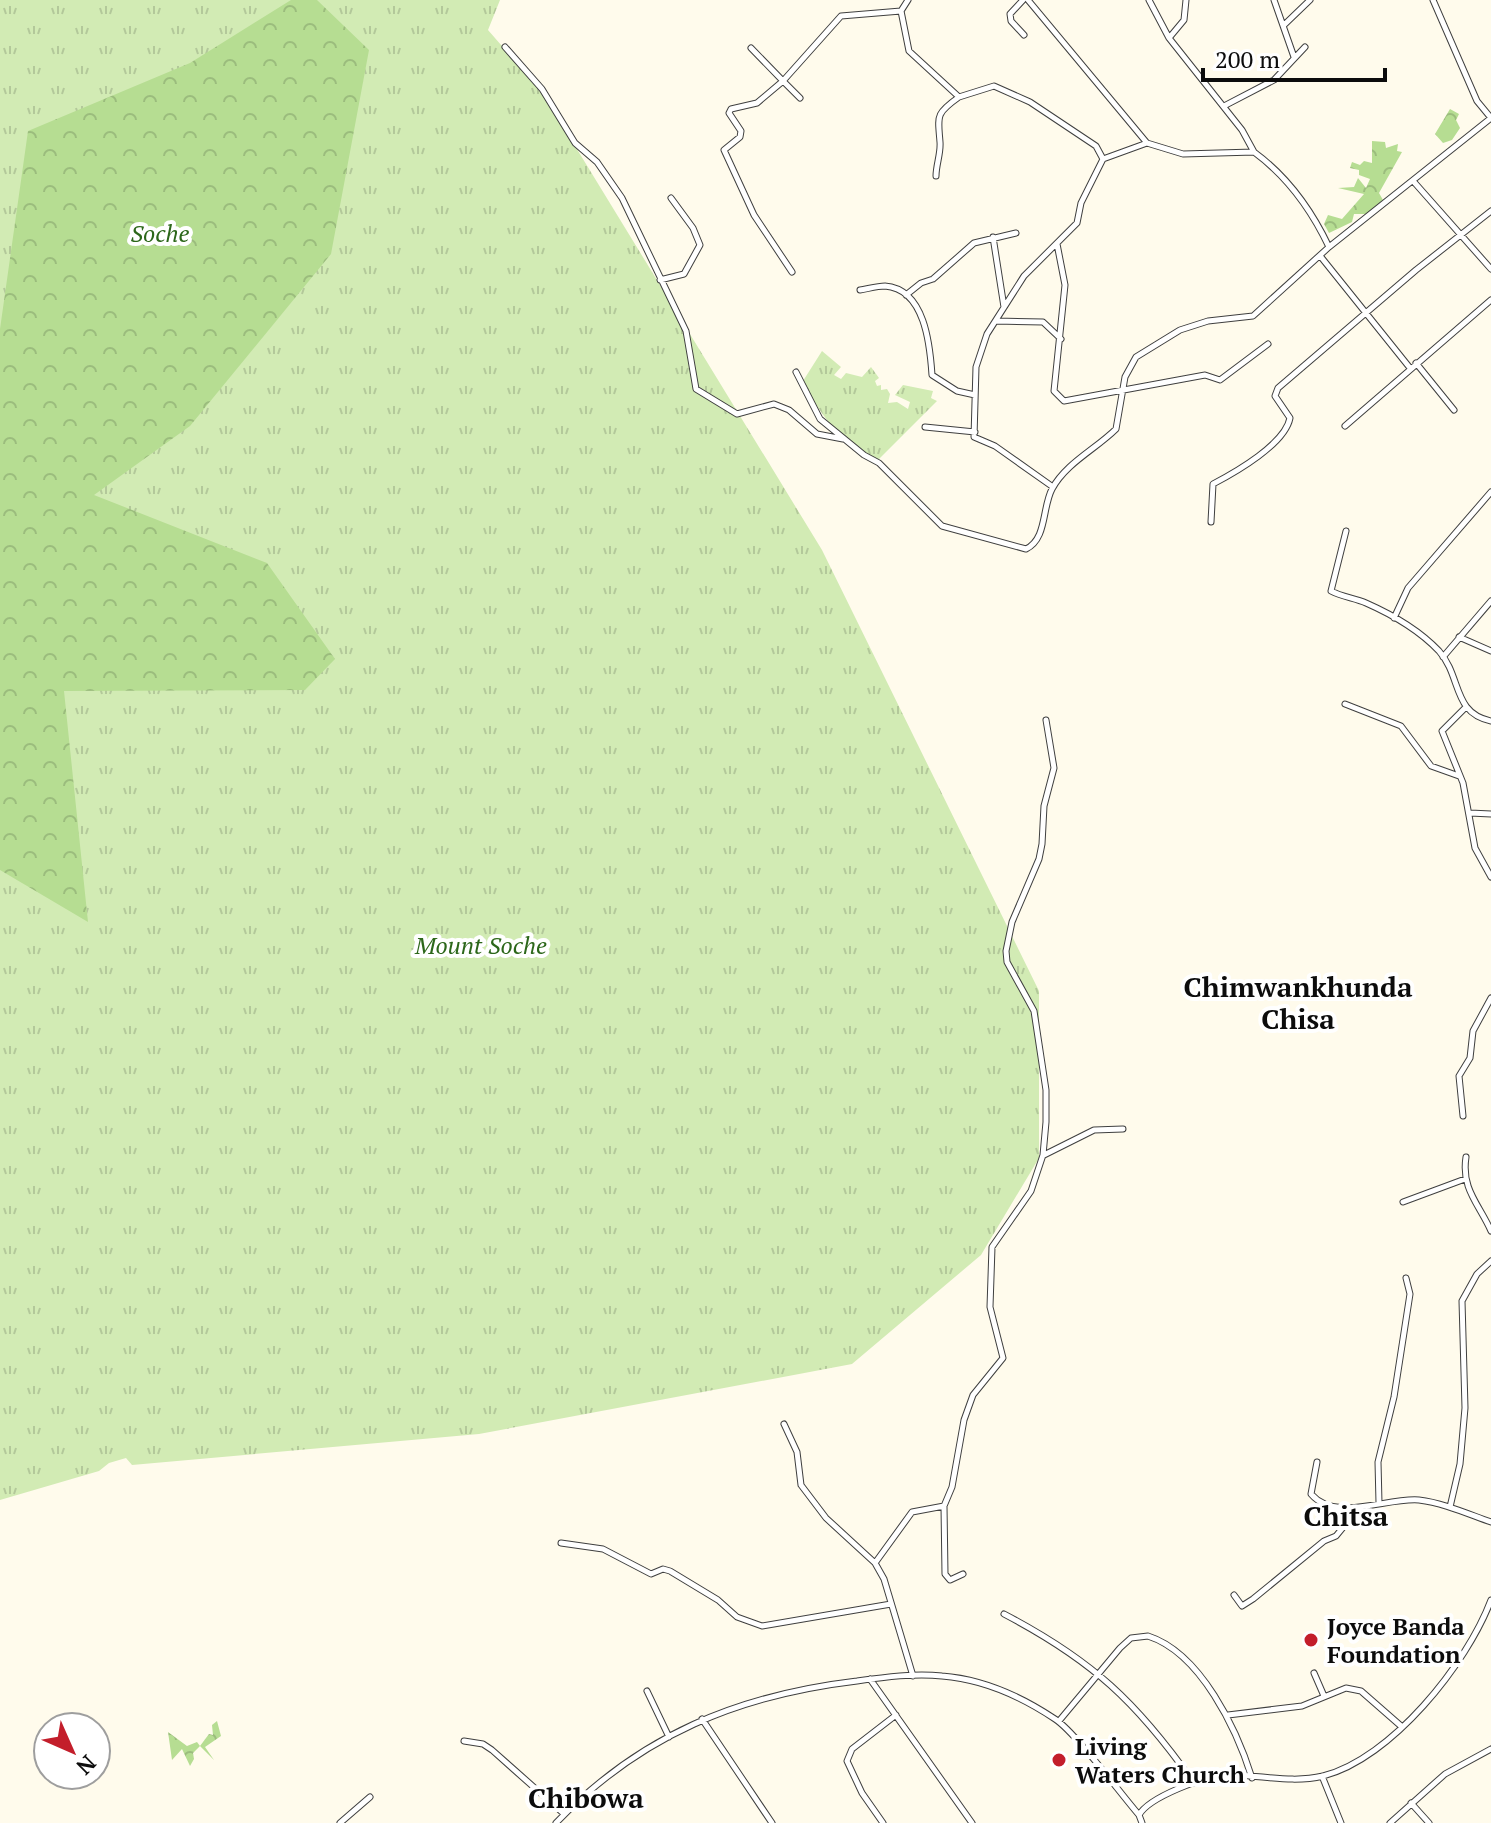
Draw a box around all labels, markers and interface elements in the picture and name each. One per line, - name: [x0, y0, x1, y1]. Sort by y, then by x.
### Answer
- scale bar: [1203, 32, 1385, 82]
- text: 200 m: [1215, 43, 1280, 75]
- park label: Soche: [130, 217, 190, 249]
- park label: Mount Soche: [414, 929, 547, 961]
- district label: Chimwankhunda Chisa: [1184, 968, 1413, 1037]
- district label: Chitsa: [1304, 1497, 1389, 1534]
- place label: Joyce Banda Foundation: [1327, 1610, 1465, 1670]
- marker: Joyce Banda Foundation: [1302, 1631, 1320, 1649]
- north arrow: [32, 1711, 112, 1791]
- place label: Living Waters Church: [1075, 1730, 1246, 1790]
- text: N: [70, 1749, 103, 1782]
- marker: Living Waters Church: [1050, 1751, 1068, 1769]
- district label: Chibowa: [528, 1779, 644, 1816]

